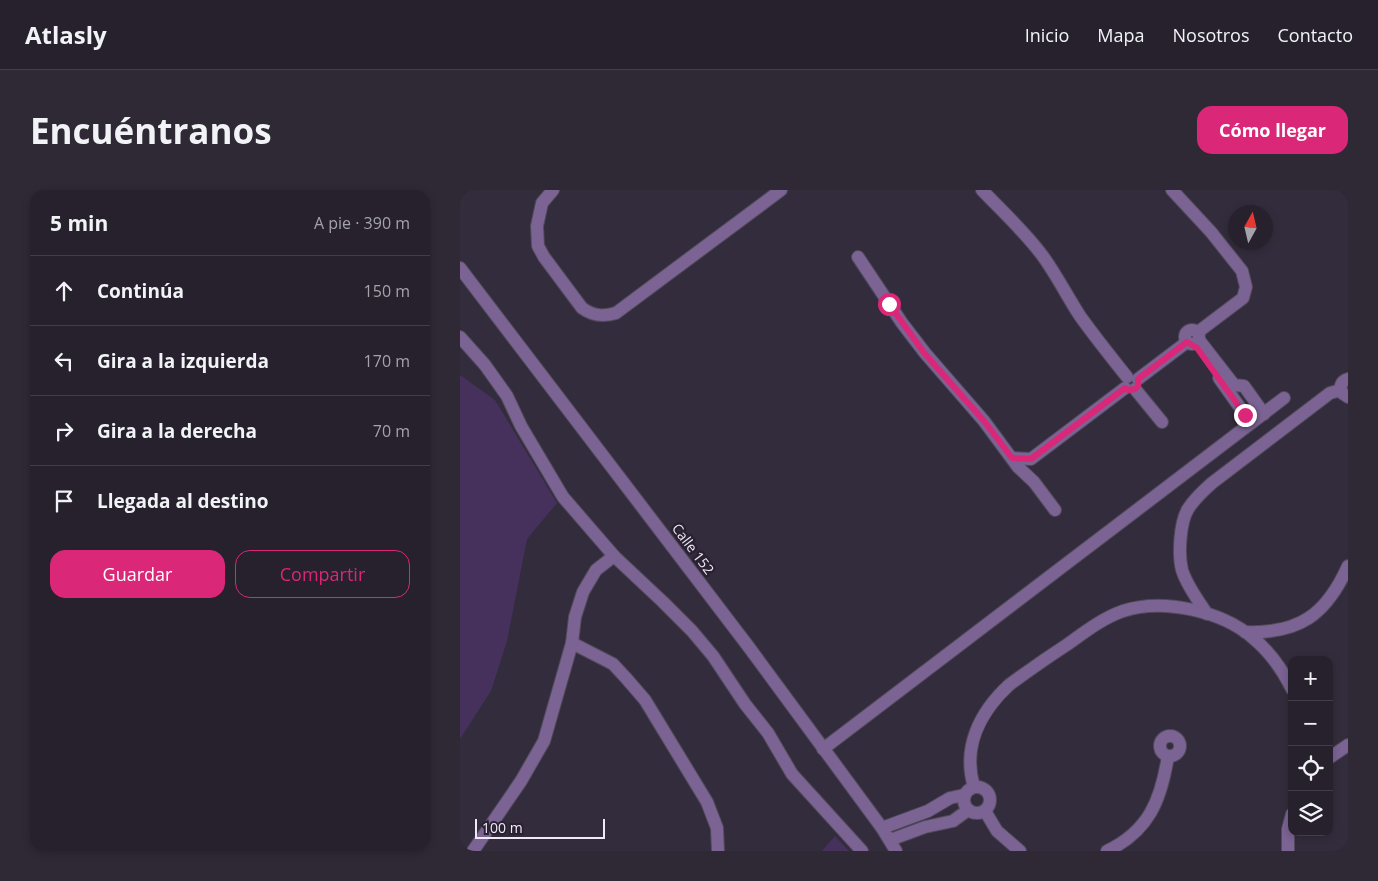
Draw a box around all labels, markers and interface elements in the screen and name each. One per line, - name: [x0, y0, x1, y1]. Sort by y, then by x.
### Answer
- text: Atlasly: [25, 18, 107, 51]
- text: Inicio: [1025, 23, 1069, 47]
- text: Mapa: [1097, 23, 1145, 47]
- text: Nosotros: [1173, 23, 1250, 47]
- text: Contacto: [1278, 23, 1353, 47]
- button: Cómo llegar: [1197, 106, 1348, 154]
- text: Encuéntranos: [30, 107, 272, 154]
- north arrow: [1228, 205, 1273, 250]
- text: 5 min: [50, 209, 108, 237]
- text: A pie · 390 m: [314, 212, 410, 234]
- icon: ahead: [50, 277, 78, 305]
- text: Continúa: [97, 278, 184, 304]
- text: 150 m: [364, 280, 410, 302]
- route start: [878, 293, 901, 316]
- icon: left: [50, 347, 78, 375]
- text: Gira a la izquierda: [97, 348, 269, 374]
- text: 170 m: [364, 350, 410, 372]
- route end: [1234, 404, 1257, 427]
- icon: right: [50, 417, 78, 445]
- text: Gira a la derecha: [97, 418, 257, 444]
- text: 70 m: [373, 420, 410, 442]
- icon: arrive: [50, 487, 78, 515]
- text: Llegada al destino: [97, 488, 269, 514]
- street label: Calle 152: [668, 519, 719, 578]
- button: Guardar: [50, 550, 225, 598]
- button: Compartir: [235, 550, 410, 598]
- map controls: [1288, 656, 1333, 836]
- button: +: [1288, 656, 1333, 701]
- button: −: [1288, 701, 1333, 746]
- button: locate: [1288, 746, 1333, 791]
- button: layers: [1288, 791, 1333, 836]
- scale bar: [475, 816, 605, 839]
- text: 100 m: [482, 818, 523, 837]

